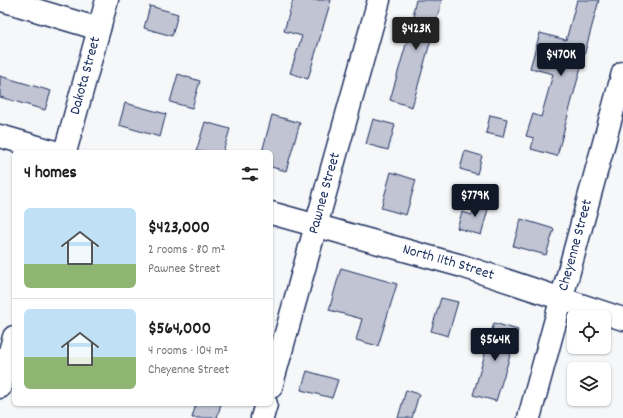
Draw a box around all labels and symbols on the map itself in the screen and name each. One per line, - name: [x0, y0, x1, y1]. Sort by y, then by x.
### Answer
- pin: $423K: [388, 17, 444, 51]
- street label: Dakota Street: [65, 34, 107, 117]
- pin: $470K: [533, 43, 589, 77]
- street label: Pawnee Street: [303, 150, 347, 237]
- pin: $779K: [447, 184, 503, 218]
- street label: Cheyenne Street: [553, 197, 599, 294]
- street label: North 11th Street: [400, 239, 497, 287]
- pin: $564K: [467, 328, 523, 362]

